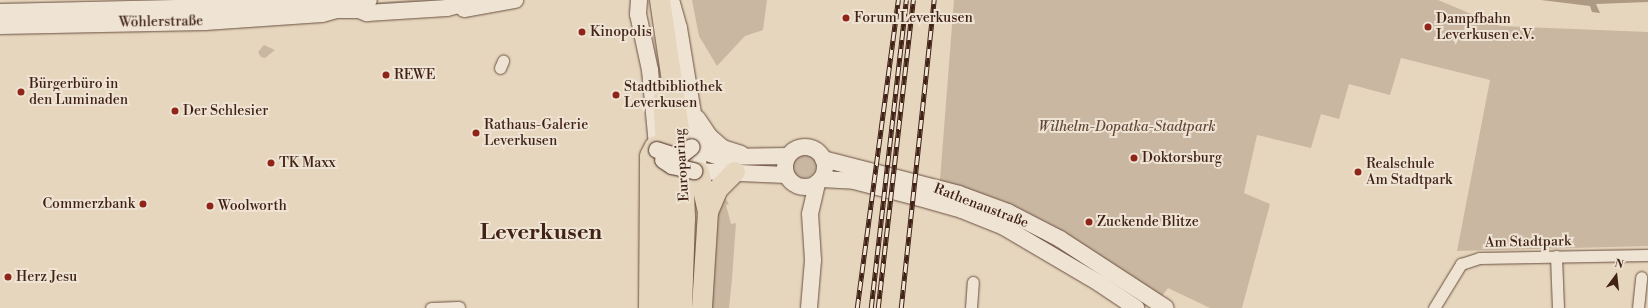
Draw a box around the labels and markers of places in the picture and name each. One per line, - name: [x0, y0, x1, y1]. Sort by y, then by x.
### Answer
- place label: Forum Leverkusen: [854, 10, 973, 26]
- place label: Dampfbahn Leverkusen e.V.: [1436, 11, 1534, 44]
- marker: Forum Leverkusen: [841, 13, 851, 23]
- marker: Dampfbahn Leverkusen e.V.: [1423, 22, 1433, 32]
- place label: Kinopolis: [590, 24, 652, 40]
- marker: Kinopolis: [577, 27, 587, 37]
- place label: REWE: [394, 67, 435, 83]
- marker: REWE: [381, 70, 391, 80]
- place label: Bürgerbüro in den Luminaden: [29, 76, 128, 108]
- place label: Stadtbibliothek Leverkusen: [624, 79, 722, 112]
- marker: Bürgerbüro in den Luminaden: [16, 87, 26, 97]
- marker: Stadtbibliothek Leverkusen: [611, 90, 621, 100]
- place label: Der Schlesier: [183, 103, 268, 119]
- marker: Der Schlesier: [170, 106, 180, 116]
- place label: Rathaus-Galerie Leverkusen: [484, 117, 588, 150]
- marker: Rathaus-Galerie Leverkusen: [471, 128, 481, 138]
- place label: Doktorsburg: [1142, 150, 1222, 166]
- marker: Doktorsburg: [1129, 153, 1139, 163]
- place label: TK Maxx: [279, 155, 336, 171]
- place label: Realschule Am Stadtpark: [1366, 156, 1452, 188]
- marker: TK Maxx: [266, 158, 276, 168]
- marker: Realschule Am Stadtpark: [1353, 167, 1363, 177]
- place label: Commerzbank: [42, 196, 135, 212]
- place label: Woolworth: [218, 198, 287, 214]
- marker: Commerzbank: [138, 199, 148, 209]
- marker: Woolworth: [205, 201, 215, 211]
- place label: Zuckende Blitze: [1097, 214, 1199, 230]
- marker: Zuckende Blitze: [1084, 217, 1094, 227]
- place label: Herz Jesu: [16, 269, 77, 285]
- marker: Herz Jesu: [3, 272, 13, 282]

